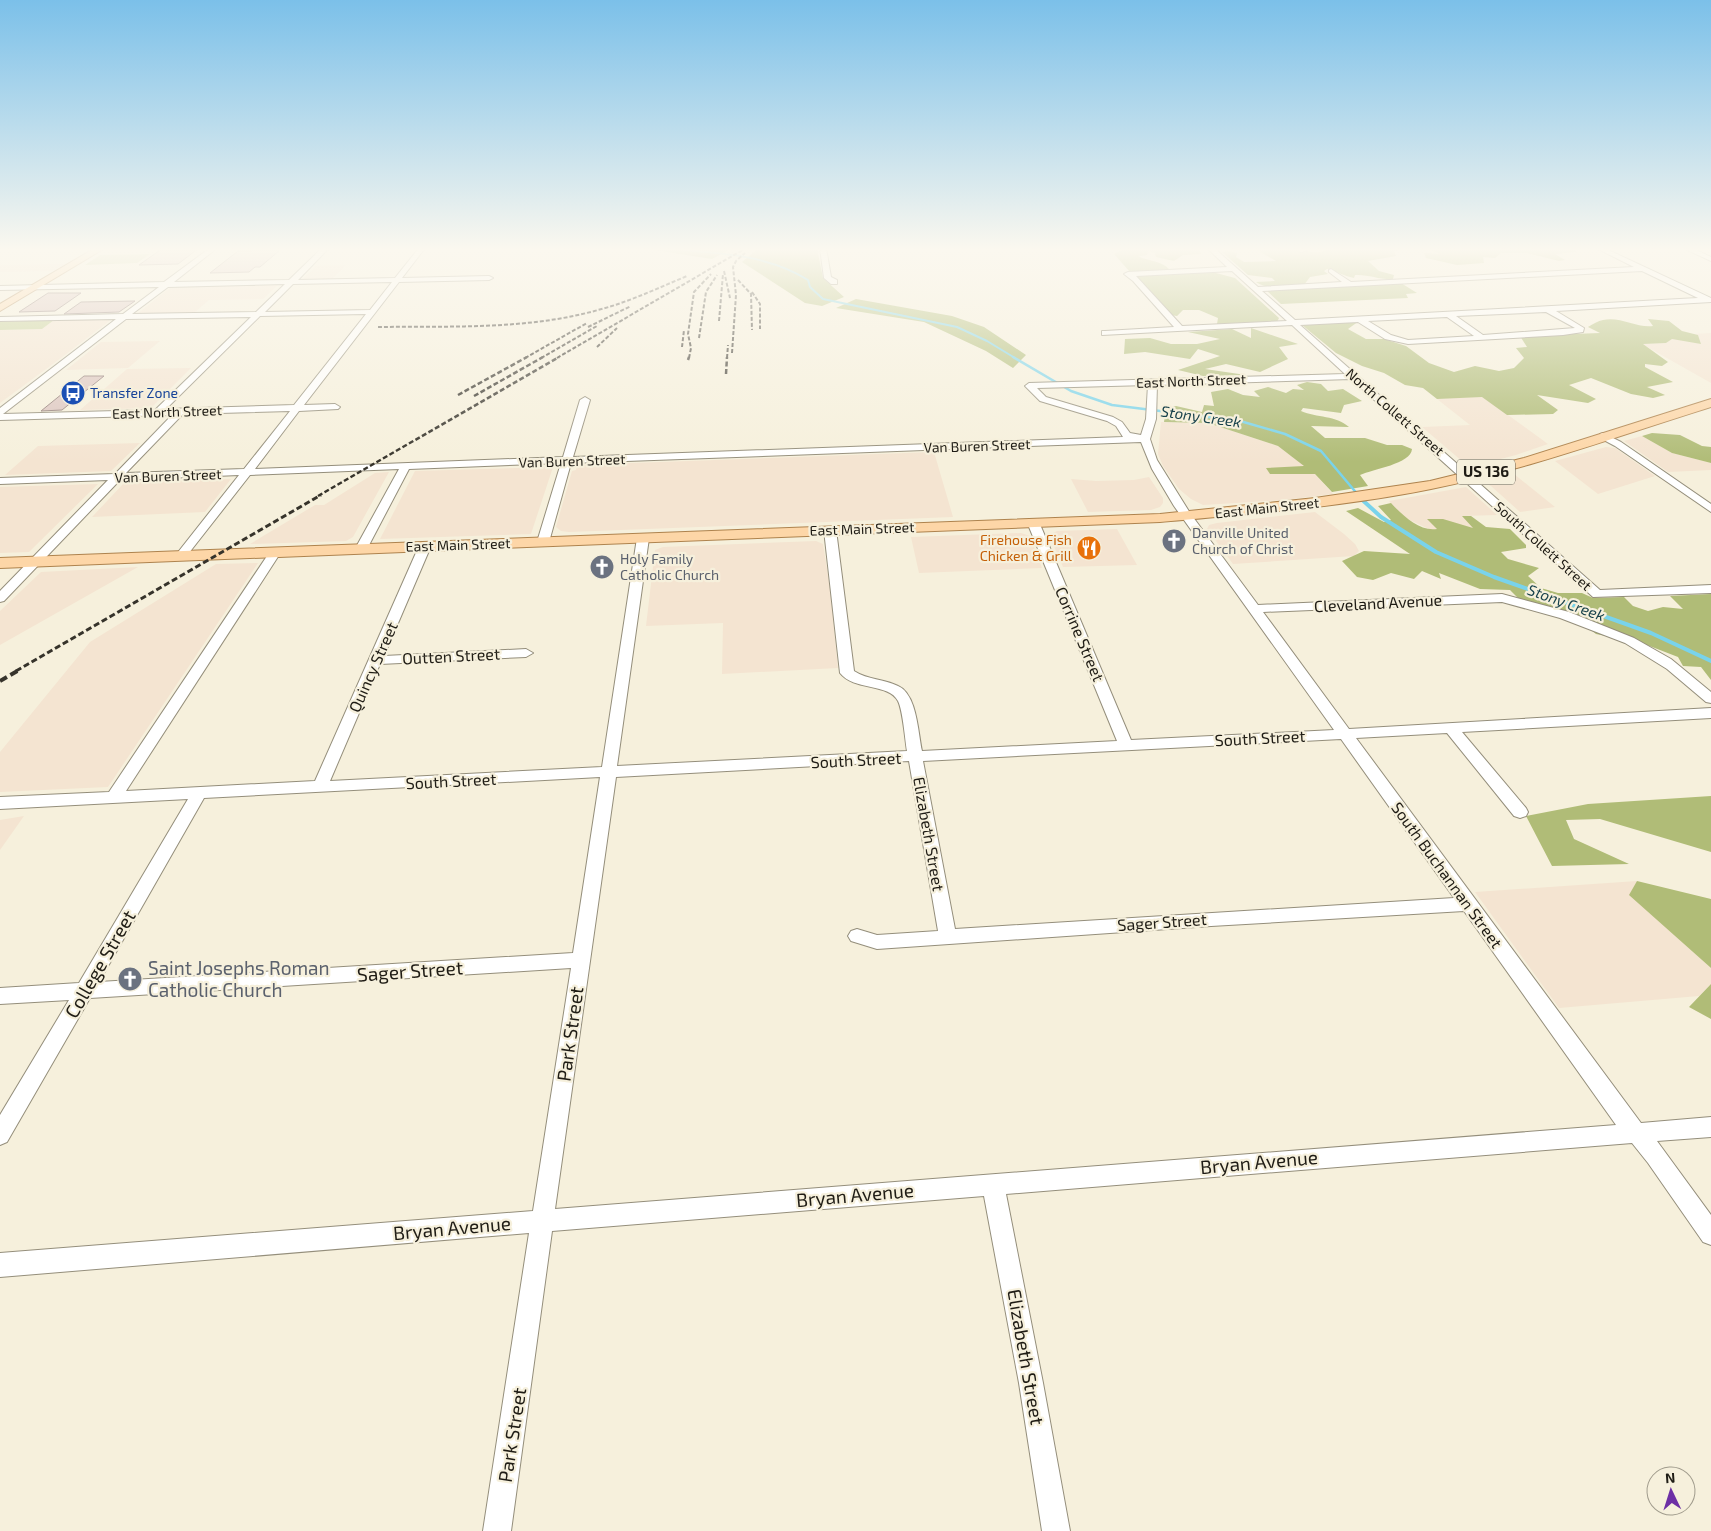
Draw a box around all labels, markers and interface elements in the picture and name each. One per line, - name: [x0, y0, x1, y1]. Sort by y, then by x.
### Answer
- street label: North Collett Street: [1343, 364, 1448, 459]
- street label: East North Street: [1136, 370, 1246, 391]
- bus stop icon: Transfer Zone: [60, 380, 86, 406]
- place label: Transfer Zone: [90, 384, 178, 401]
- street label: East North Street: [112, 401, 222, 422]
- water label: Stony Creek: [1160, 401, 1243, 432]
- street label: Van Buren Street: [923, 435, 1031, 456]
- street label: Van Buren Street: [518, 450, 626, 471]
- road number: US 136: [1457, 460, 1515, 484]
- street label: Van Buren Street: [114, 465, 222, 486]
- street label: East Main Street: [1214, 494, 1320, 521]
- street label: South Collett Street: [1491, 498, 1595, 594]
- street label: East Main Street: [809, 518, 915, 539]
- place label: Danville United Church of Christ: [1192, 524, 1293, 557]
- church icon: Danville United Church of Christ: [1161, 528, 1187, 554]
- place label: Firehouse Fish Chicken & Grill: [980, 531, 1073, 564]
- street label: East Main Street: [405, 534, 511, 555]
- restaurant icon: Firehouse Fish Chicken & Grill: [1076, 535, 1102, 561]
- place label: Holy Family Catholic Church: [620, 550, 719, 583]
- church icon: Holy Family Catholic Church: [589, 554, 615, 580]
- water label: Stony Creek: [1525, 580, 1608, 625]
- street label: Corrine Street: [1052, 584, 1109, 684]
- street label: Cleveland Avenue: [1313, 590, 1442, 615]
- street label: Quincy Street: [344, 619, 402, 715]
- street label: Outten Street: [402, 643, 500, 668]
- street label: South Street: [1214, 726, 1306, 749]
- street label: South Street: [810, 748, 902, 771]
- street label: South Street: [405, 769, 497, 792]
- street label: Elizabeth Street: [910, 775, 949, 893]
- street label: South Buchannan Street: [1388, 798, 1507, 951]
- street label: College Street: [59, 906, 140, 1022]
- street label: Sager Street: [1117, 909, 1207, 934]
- street label: Sager Street: [356, 955, 464, 986]
- place label: Saint Josephs Roman Catholic Church: [148, 956, 330, 1001]
- church icon: Saint Josephs Roman Catholic Church: [117, 966, 143, 992]
- street label: Park Street: [551, 985, 588, 1083]
- street label: Bryan Avenue: [1199, 1145, 1319, 1178]
- street label: Bryan Avenue: [795, 1178, 915, 1211]
- street label: Bryan Avenue: [392, 1211, 512, 1244]
- street label: Elizabeth Street: [1003, 1287, 1050, 1427]
- street label: Park Street: [493, 1386, 530, 1484]
- north arrow: [1646, 1466, 1696, 1516]
- text: N: [1664, 1469, 1676, 1486]

